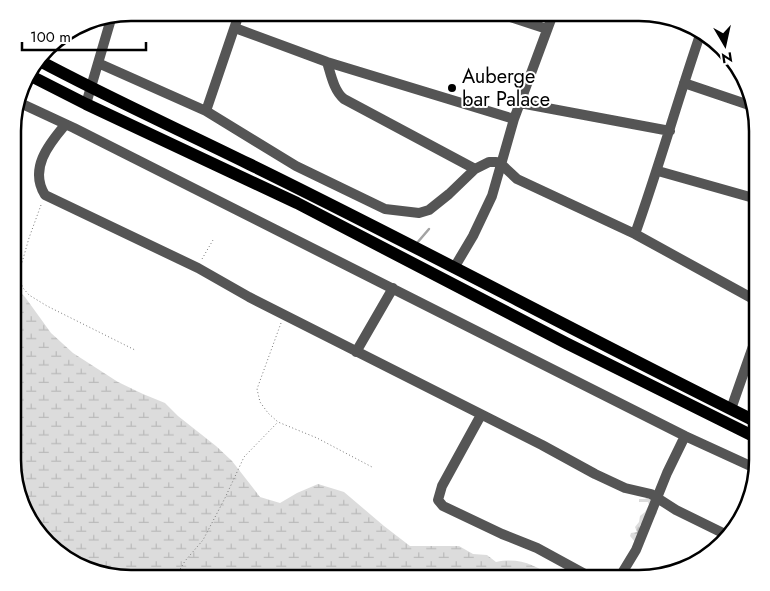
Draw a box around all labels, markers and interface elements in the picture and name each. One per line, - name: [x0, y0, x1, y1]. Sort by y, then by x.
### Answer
- scale bar: [22, 20, 146, 52]
- north arrow: [700, 20, 750, 70]
- text: 100 m: [30, 26, 71, 48]
- text: N: [720, 47, 734, 69]
- place label: Auberge bar Palace: [462, 62, 550, 114]
- marker: Auberge bar Palace: [446, 82, 458, 94]

